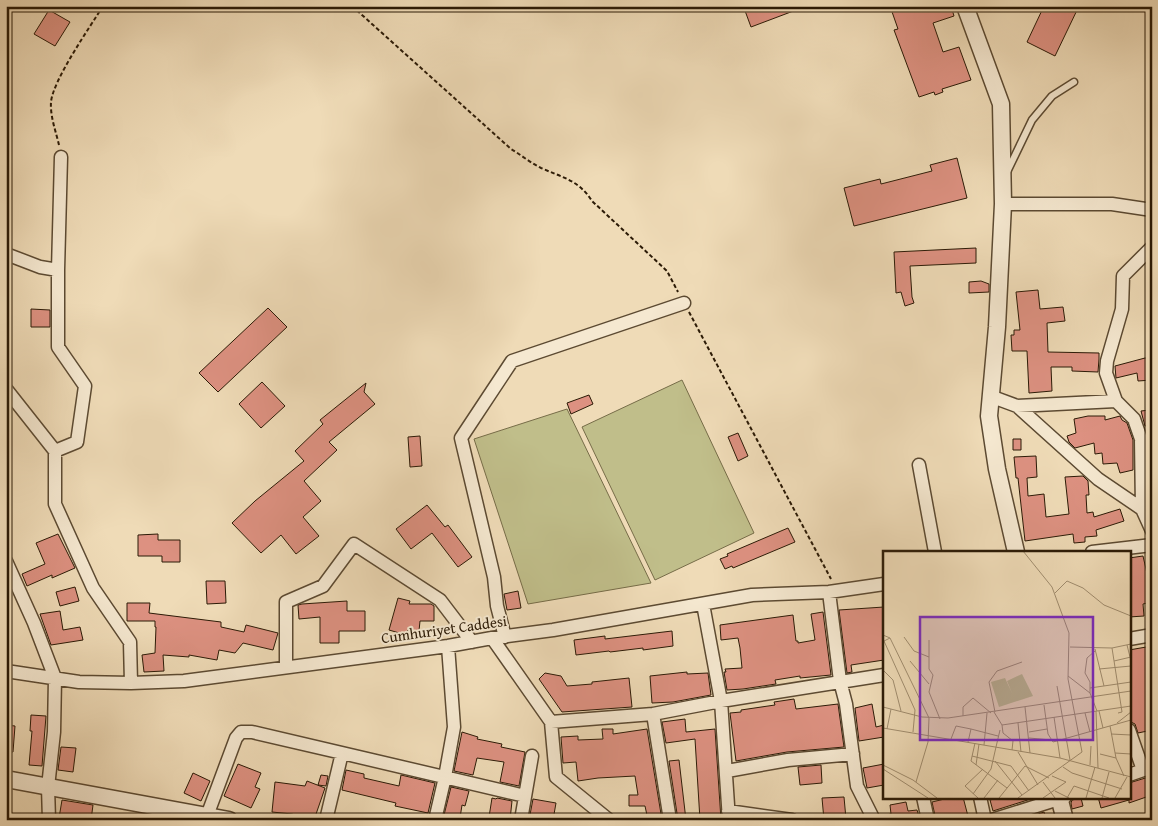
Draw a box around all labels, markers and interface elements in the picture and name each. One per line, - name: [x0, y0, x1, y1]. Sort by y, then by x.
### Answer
- inset map: [883, 551, 1130, 798]
- street label: Cumhuriyet Caddesi: [380, 610, 508, 648]

